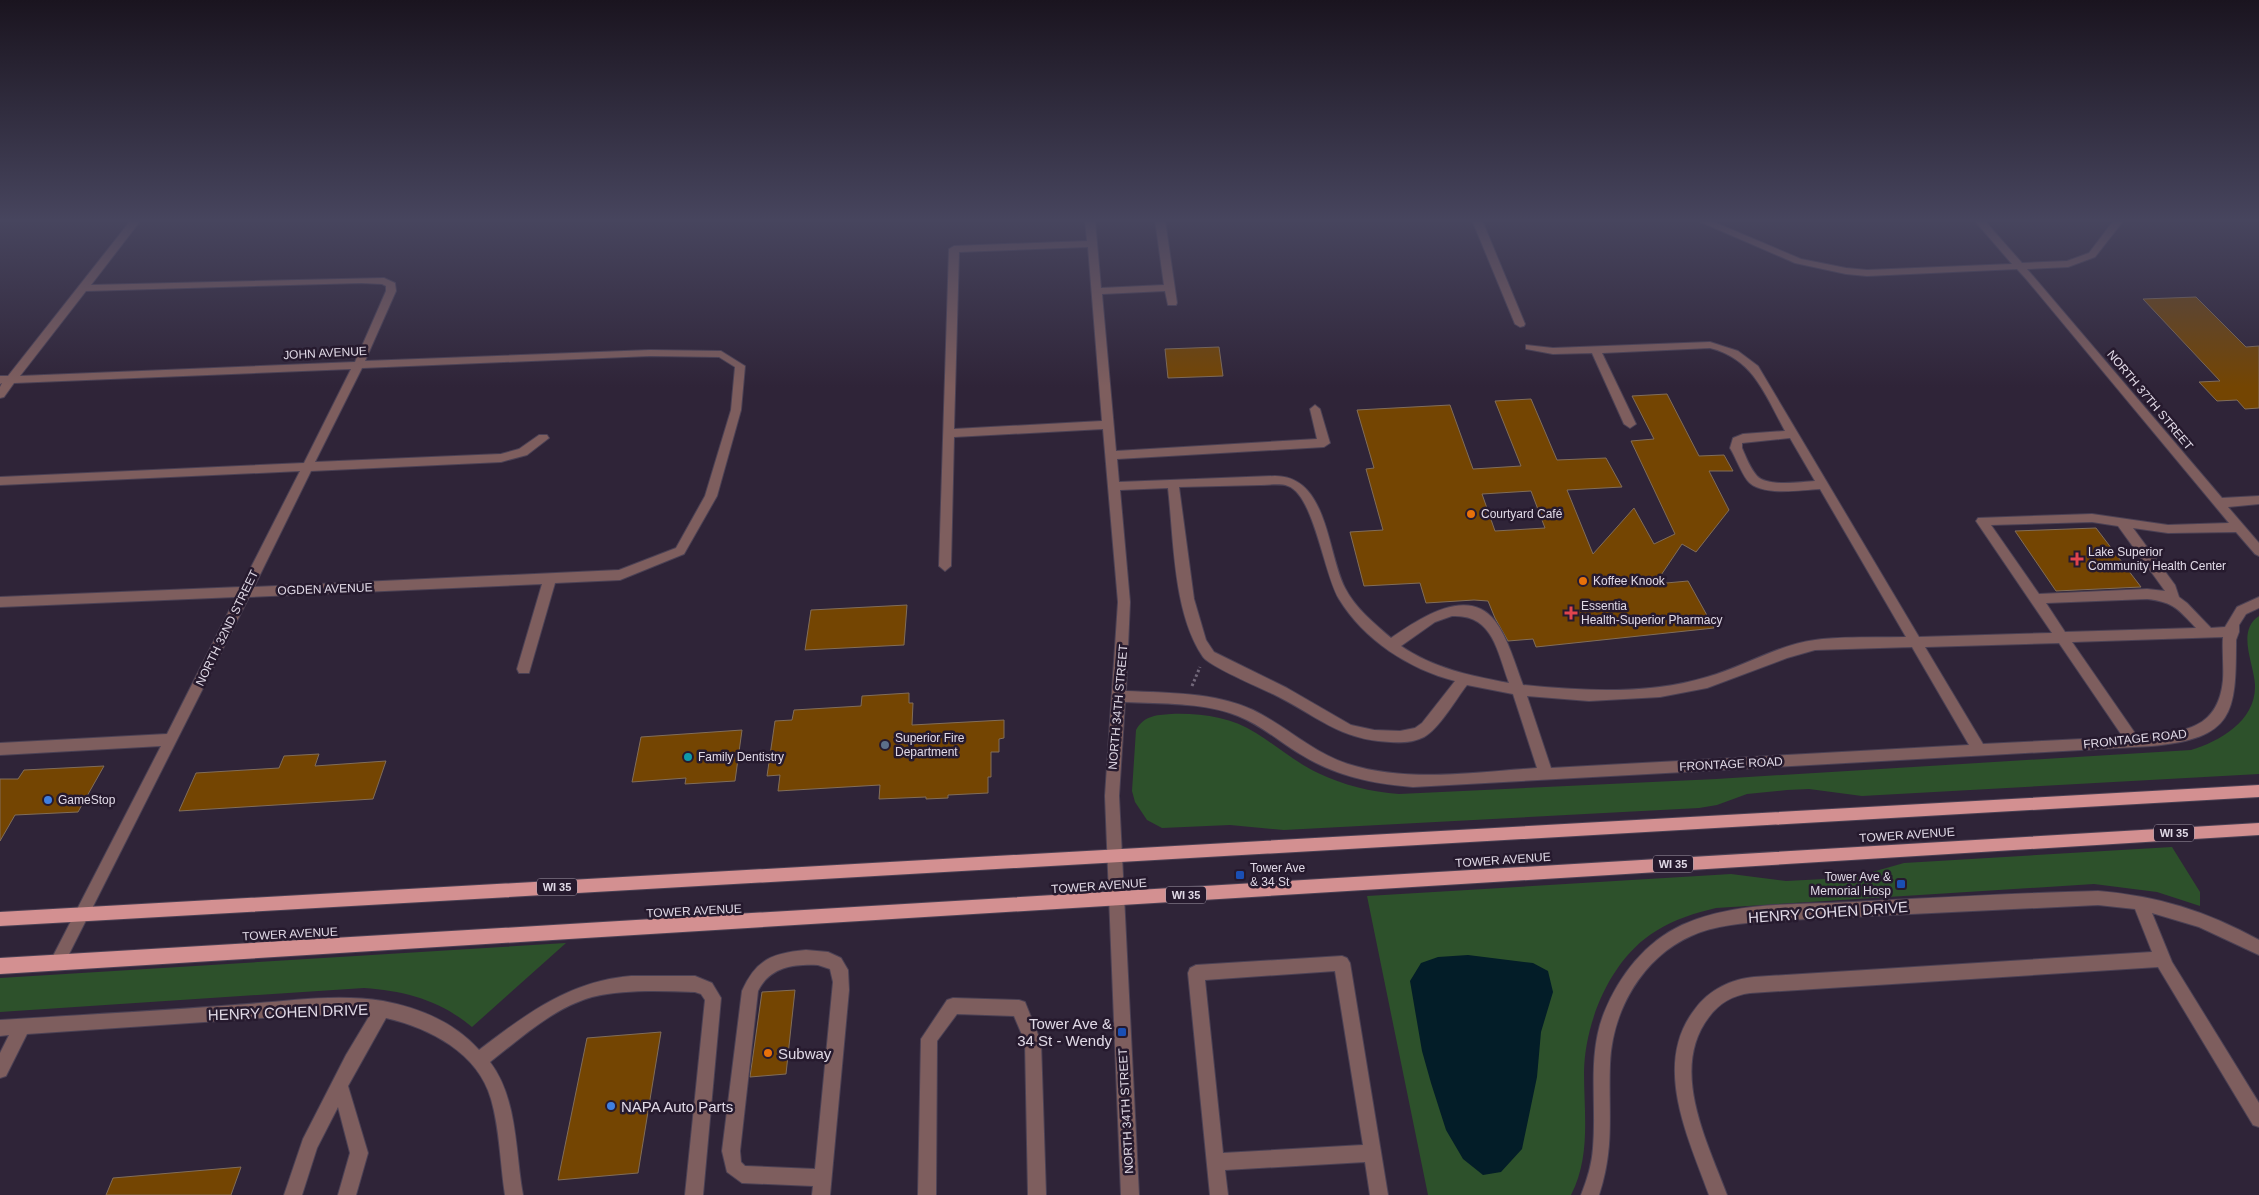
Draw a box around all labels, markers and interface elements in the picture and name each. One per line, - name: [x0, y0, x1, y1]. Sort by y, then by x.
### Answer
- street label: JOHN AVENUE: [283, 344, 367, 362]
- street label: NORTH 37TH STREET: [2104, 347, 2196, 453]
- place label: Courtyard Café: [1481, 507, 1563, 521]
- marker: Courtyard Café: [1465, 508, 1477, 520]
- place label: Lake Superior Community Health Center: [2088, 545, 2226, 573]
- marker: Lake Superior Community Health Center: [2070, 552, 2084, 566]
- street label: NORTH 32ND STREET: [193, 567, 261, 688]
- place label: Koffee Knook: [1593, 574, 1666, 588]
- marker: Koffee Knook: [1577, 575, 1589, 587]
- street label: OGDEN AVENUE: [277, 580, 373, 598]
- place label: Essentia Health-Superior Pharmacy: [1581, 599, 1722, 627]
- marker: Essentia Health-Superior Pharmacy: [1565, 607, 1577, 619]
- street label: NORTH 34TH STREET: [1106, 643, 1131, 770]
- street label: FRONTAGE ROAD: [2083, 727, 2188, 751]
- place label: Superior Fire Department: [895, 731, 965, 759]
- marker: Superior Fire Department: [879, 739, 891, 751]
- place label: Family Dentistry: [698, 750, 784, 764]
- marker: Family Dentistry: [682, 751, 694, 763]
- street label: FRONTAGE ROAD: [1679, 754, 1784, 774]
- place label: GameStop: [58, 793, 116, 807]
- marker: GameStop: [42, 794, 54, 806]
- road number: WI 35: [2154, 824, 2194, 841]
- street label: TOWER AVENUE: [1859, 825, 1955, 845]
- street label: TOWER AVENUE: [1455, 850, 1551, 870]
- road number: WI 35: [1653, 856, 1693, 872]
- place label: Tower Ave & 34 St: [1250, 861, 1305, 889]
- marker: Tower Ave & 34 St: [1234, 869, 1246, 881]
- place label: Tower Ave & Memorial Hosp: [1810, 870, 1891, 898]
- street label: TOWER AVENUE: [1051, 876, 1147, 896]
- marker: Tower Ave & Memorial Hosp: [1895, 878, 1907, 890]
- road number: WI 35: [537, 879, 577, 896]
- road number: WI 35: [1166, 886, 1206, 904]
- street label: HENRY COHEN DRIVE: [1747, 898, 1909, 926]
- street label: TOWER AVENUE: [646, 902, 742, 920]
- street label: TOWER AVENUE: [242, 925, 338, 943]
- street label: HENRY COHEN DRIVE: [208, 1001, 368, 1023]
- place label: Tower Ave & 34 St - Wendy: [1017, 1015, 1112, 1049]
- marker: Tower Ave & 34 St - Wendy: [1116, 1026, 1128, 1038]
- place label: Subway: [778, 1045, 832, 1062]
- marker: Subway: [762, 1047, 774, 1059]
- street label: NORTH 34TH STREET: [1116, 1047, 1136, 1174]
- place label: NAPA Auto Parts: [621, 1098, 733, 1115]
- marker: NAPA Auto Parts: [605, 1100, 617, 1112]

